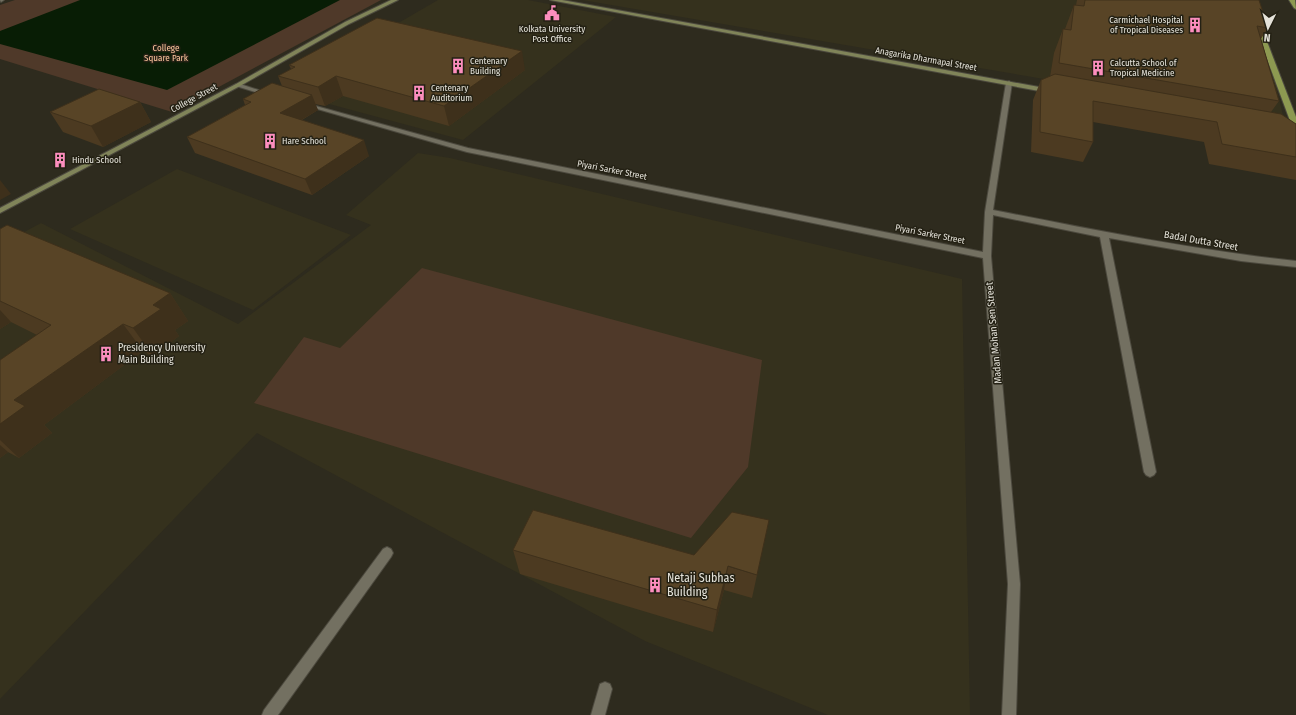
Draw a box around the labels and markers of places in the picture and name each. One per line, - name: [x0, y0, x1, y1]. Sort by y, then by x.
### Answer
- public building icon: Kolkata University Post Office: [543, 4, 561, 22]
- place label: Carmichael Hospital of Tropical Diseases: [1109, 15, 1184, 35]
- building icon: Carmichael Hospital of Tropical Diseases: [1186, 16, 1204, 34]
- place label: Kolkata University Post Office: [519, 24, 585, 44]
- place label: Centenary Building: [470, 56, 507, 76]
- building icon: Centenary Building: [449, 57, 467, 75]
- place label: Calcutta School of Tropical Medicine: [1110, 58, 1178, 78]
- building icon: Calcutta School of Tropical Medicine: [1089, 59, 1107, 77]
- place label: Centenary Auditorium: [431, 83, 472, 103]
- building icon: Centenary Auditorium: [410, 84, 428, 102]
- building icon: Hare School: [261, 132, 279, 150]
- place label: Hare School: [282, 136, 327, 146]
- building icon: Hindu School: [51, 151, 69, 169]
- place label: Hindu School: [72, 155, 122, 165]
- place label: Presidency University Main Building: [118, 342, 206, 366]
- building icon: Presidency University Main Building: [97, 345, 115, 363]
- place label: Netaji Subhas Building: [667, 571, 735, 599]
- building icon: Netaji Subhas Building: [646, 576, 664, 594]

